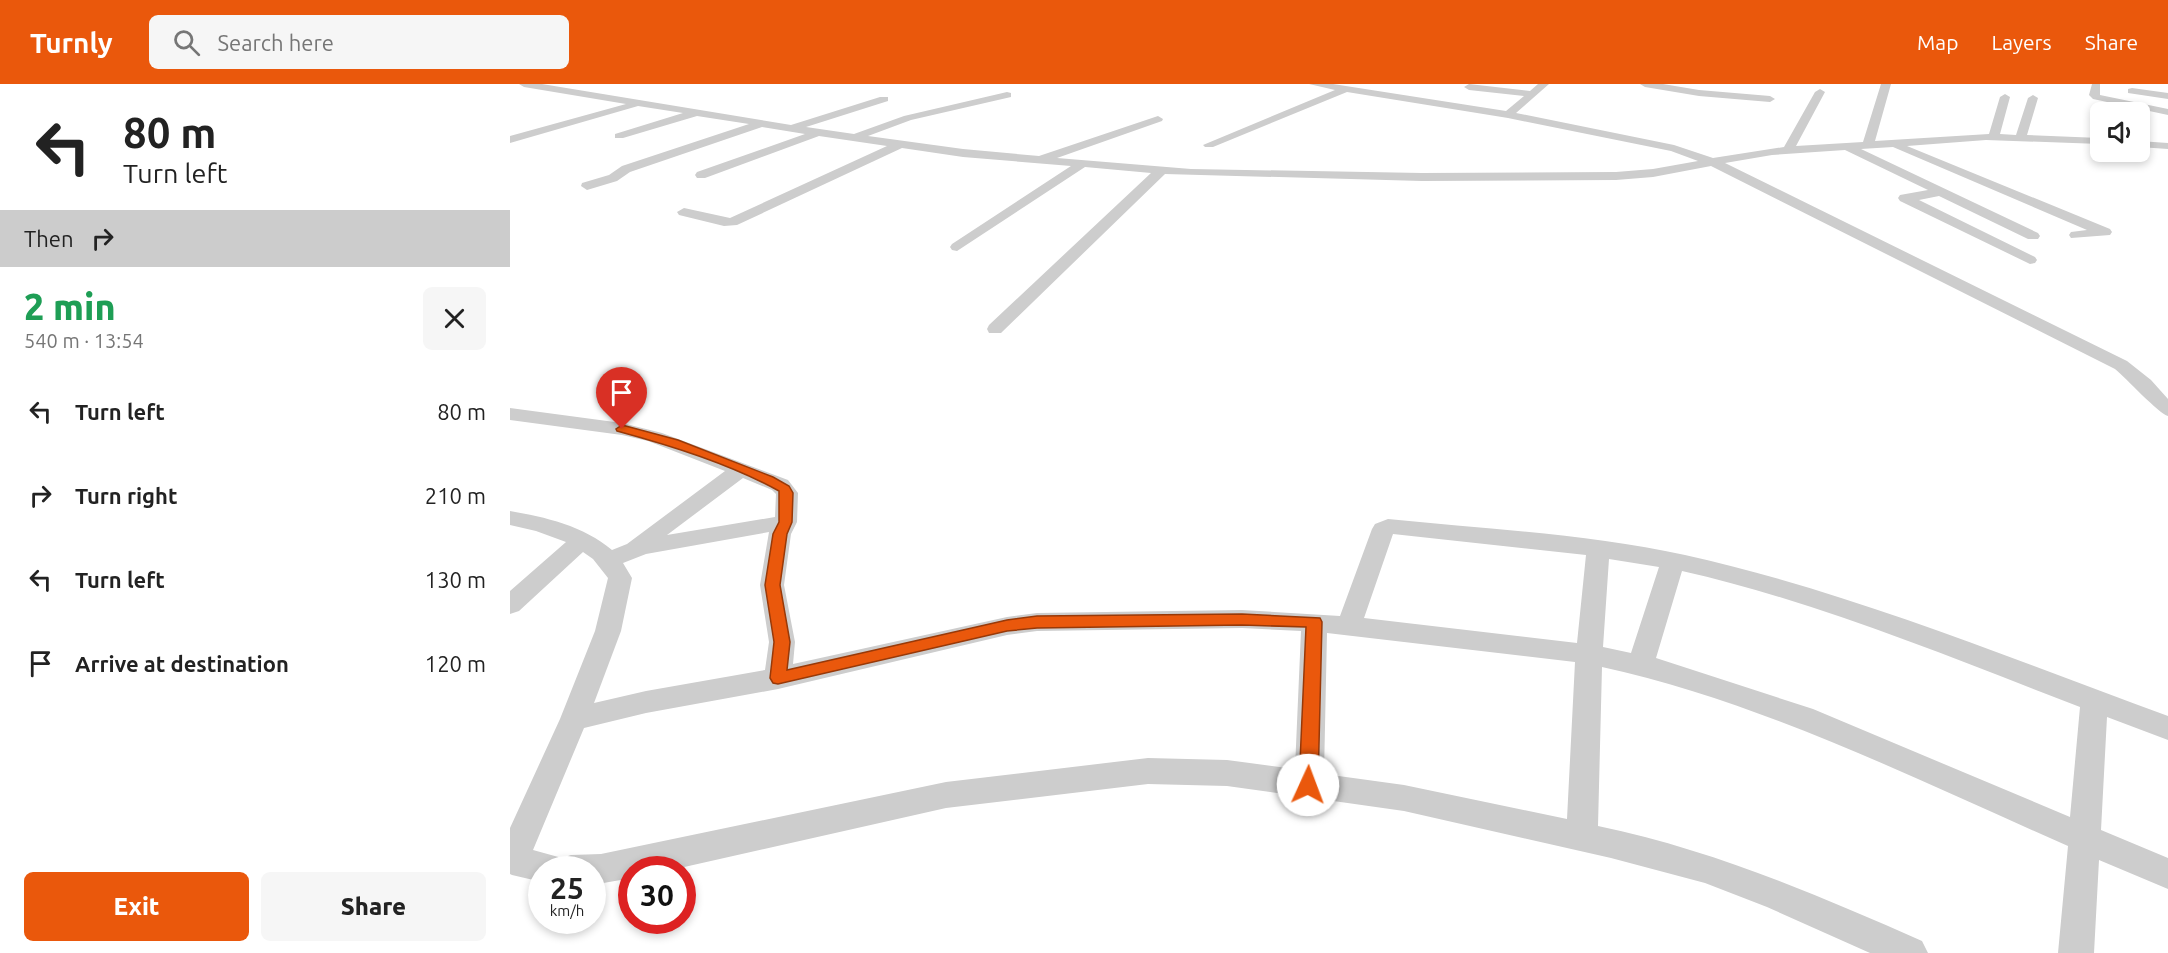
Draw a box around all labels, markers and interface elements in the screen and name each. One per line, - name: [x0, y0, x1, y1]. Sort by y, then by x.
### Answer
- search box: [149, 15, 569, 69]
- icon: search: [170, 26, 203, 59]
- text: Turnly: [30, 27, 113, 58]
- text: Search here: [218, 30, 334, 55]
- text: Map: [1917, 30, 1958, 54]
- text: Layers: [1991, 30, 2052, 54]
- text: Share: [2085, 30, 2138, 54]
- map controls: [2090, 102, 2150, 162]
- button: sound: [2090, 102, 2150, 162]
- icon: left: [24, 108, 102, 186]
- text: 80 m: [123, 109, 217, 156]
- text: Turn left: [123, 158, 227, 188]
- icon: right: [86, 222, 119, 255]
- text: Then: [24, 226, 74, 251]
- text: 2 min: [24, 286, 116, 327]
- button: close: [423, 287, 486, 350]
- text: 540 m · 13:54: [24, 329, 144, 352]
- pin: [596, 367, 647, 429]
- icon: arrive: [605, 376, 638, 409]
- icon: left: [24, 395, 57, 428]
- text: Turn left: [75, 399, 165, 424]
- text: 80 m: [437, 399, 486, 424]
- icon: right: [24, 479, 57, 512]
- text: Turn right: [75, 483, 177, 508]
- text: 210 m: [425, 483, 486, 508]
- icon: left: [24, 563, 57, 596]
- text: Turn left: [75, 567, 165, 592]
- text: 130 m: [425, 567, 486, 592]
- icon: arrive: [24, 647, 57, 680]
- text: Arrive at destination: [75, 651, 289, 676]
- text: 120 m: [425, 651, 486, 676]
- position arrow: [1276, 753, 1340, 817]
- speed limit sign: 30: [618, 856, 696, 934]
- text: 25: [550, 871, 584, 905]
- button: Exit: [24, 872, 249, 941]
- button: Share: [261, 872, 486, 941]
- text: km/h: [550, 902, 584, 919]

